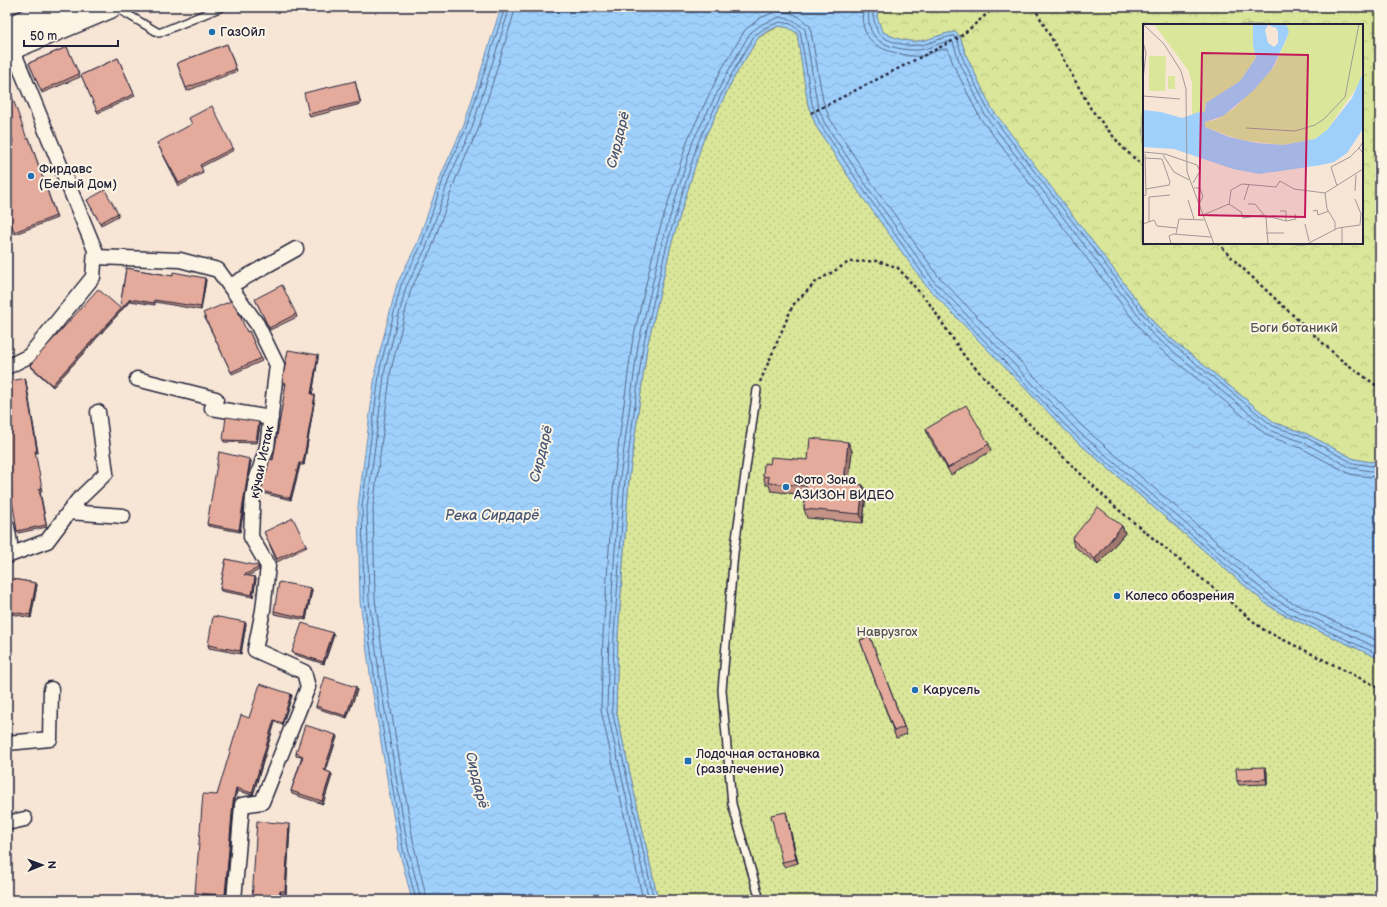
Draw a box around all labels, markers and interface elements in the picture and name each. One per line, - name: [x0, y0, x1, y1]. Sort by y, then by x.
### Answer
- scale bar: [24, 22, 118, 48]
- place label: ГазОйл: [220, 24, 265, 40]
- inset map: [1143, 24, 1363, 244]
- marker: ГазОйл: [207, 27, 217, 37]
- text: 50 m: [30, 29, 57, 44]
- water label: Сирдарё: [603, 110, 633, 170]
- place label: Фирдавс (Белый Дом): [39, 161, 117, 192]
- marker: Фирдавс (Белый Дом): [26, 171, 36, 181]
- park label: Боги ботаникй: [1250, 320, 1338, 336]
- street label: кӯчаи Истак: [246, 424, 278, 500]
- water label: Сирдарё: [526, 424, 556, 484]
- place label: Фото Зона АЗИЗОН ВИДЕО: [793, 472, 894, 503]
- marker: Фото Зона АЗИЗОН ВИДЕО: [781, 482, 791, 492]
- water label: Река Сирдарё: [445, 507, 539, 524]
- place label: Колесо обозрения: [1125, 588, 1235, 604]
- marker: Колесо обозрения: [1112, 591, 1122, 601]
- park label: Наврузгох: [857, 624, 918, 640]
- place label: Карусель: [923, 682, 980, 698]
- marker: Карусель: [910, 685, 920, 695]
- place label: Лодочная остановка (развлечение): [695, 746, 820, 777]
- water label: Сирдарё: [462, 750, 492, 810]
- marker: Лодочная остановка (развлечение): [683, 756, 693, 766]
- north arrow: [22, 845, 62, 885]
- text: N: [45, 861, 58, 869]

